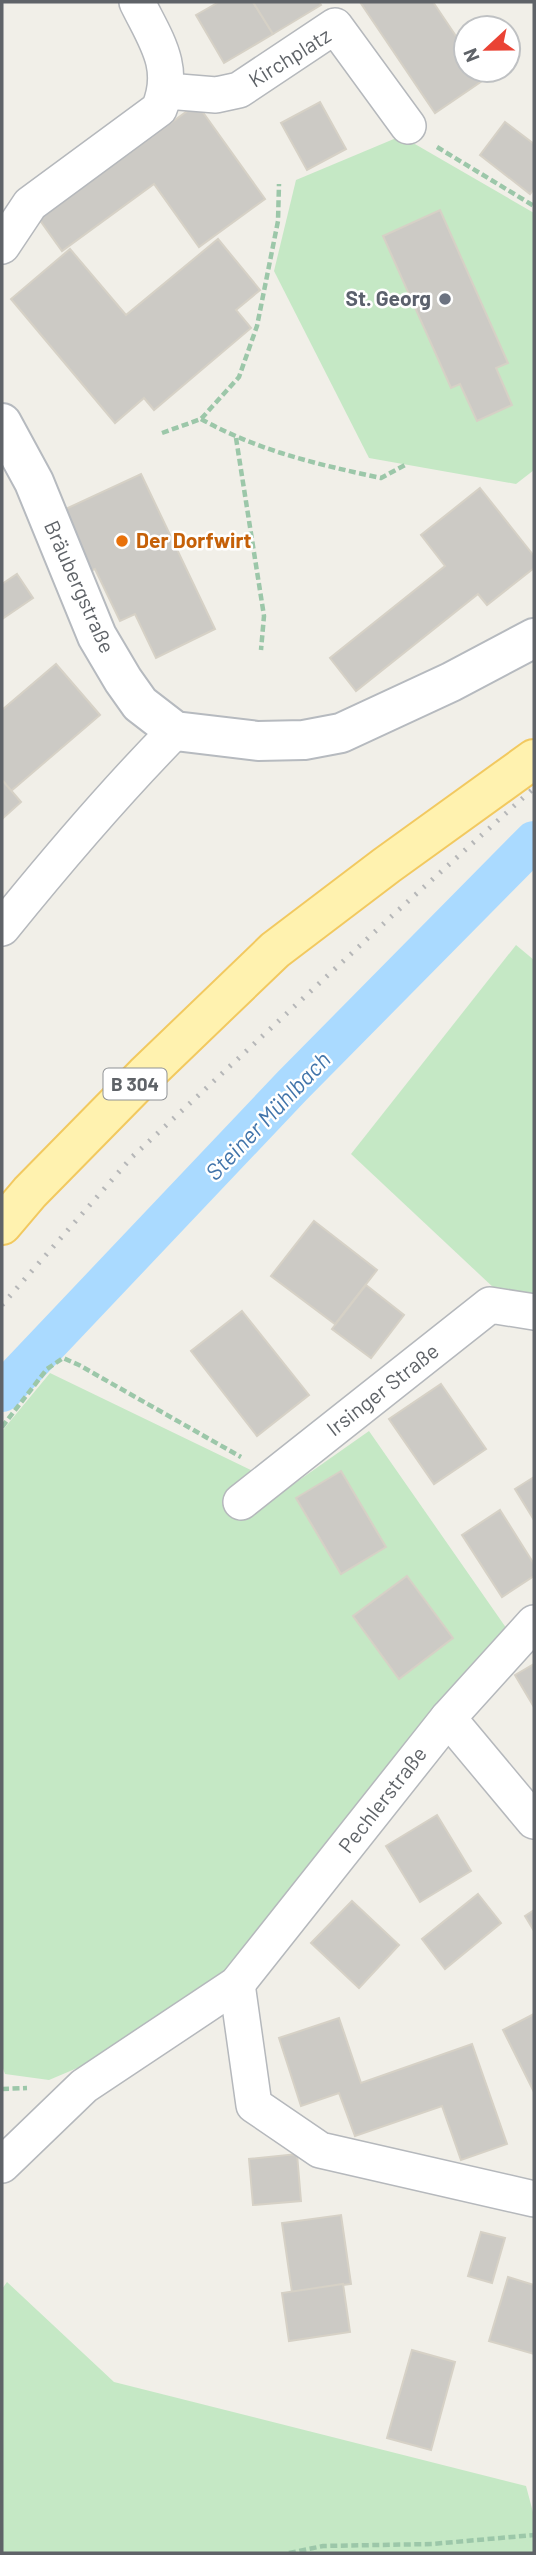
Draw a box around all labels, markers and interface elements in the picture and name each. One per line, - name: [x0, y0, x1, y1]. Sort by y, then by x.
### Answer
- north arrow: [452, 14, 522, 84]
- street label: Kirchplatz: [244, 22, 335, 92]
- text: N: [458, 45, 484, 66]
- place label: St. Georg: [345, 285, 431, 310]
- marker: St. Georg: [437, 291, 453, 307]
- street label: Bräubergstraße: [40, 516, 121, 657]
- place label: Der Dorfwirt: [136, 527, 252, 552]
- marker: Der Dorfwirt: [114, 533, 130, 549]
- water label: Steiner Mühlbach: [199, 1045, 336, 1185]
- road number: B 304: [104, 1068, 166, 1100]
- street label: Irsinger Straße: [321, 1337, 443, 1440]
- street label: Pechlerstraße: [333, 1741, 431, 1857]

